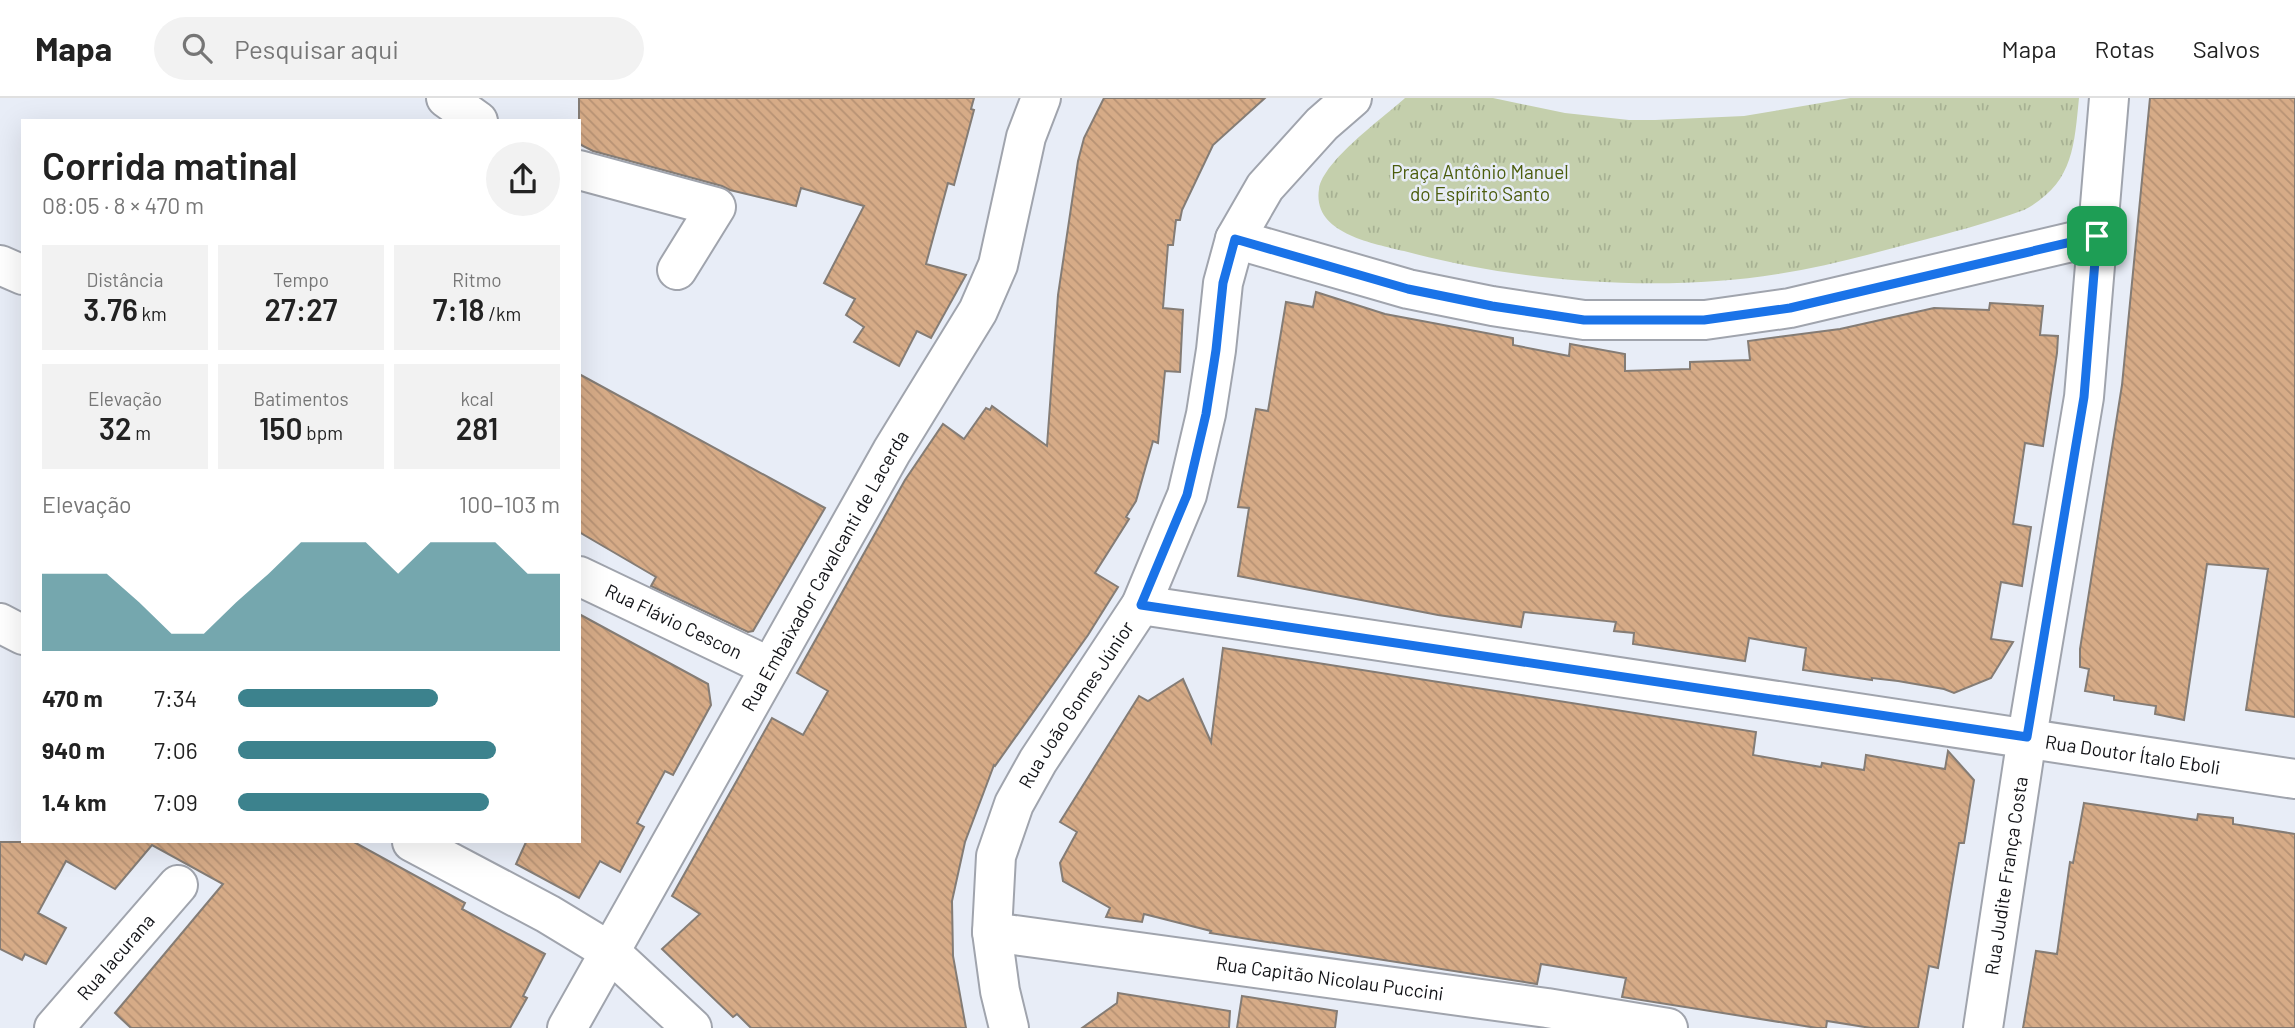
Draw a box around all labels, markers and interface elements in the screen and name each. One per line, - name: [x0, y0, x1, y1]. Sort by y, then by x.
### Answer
- search box: [154, 17, 644, 80]
- text: Mapa: [35, 28, 112, 68]
- icon: search: [178, 29, 216, 67]
- text: Pesquisar aqui: [234, 33, 399, 64]
- text: Mapa: [2002, 34, 2057, 63]
- text: Rotas: [2095, 34, 2155, 63]
- text: Salvos: [2193, 34, 2260, 63]
- text: Corrida matinal: [42, 142, 298, 188]
- button: share: [486, 142, 560, 216]
- park label: Praça Antônio Manuel do Espírito Santo: [1391, 160, 1569, 205]
- text: 08:05 · 8 × 470 m: [42, 191, 204, 219]
- pin: [2067, 206, 2127, 266]
- icon: arrive: [2078, 217, 2116, 255]
- text: Distância: [87, 268, 163, 291]
- text: Tempo: [273, 268, 329, 291]
- text: Ritmo: [452, 268, 502, 291]
- text: 3.76: [83, 291, 138, 327]
- text: 27:27: [265, 291, 338, 327]
- text: 7:18: [433, 291, 485, 327]
- text: km: [138, 302, 167, 325]
- text: /km: [485, 302, 521, 325]
- text: Elevação: [88, 387, 162, 410]
- text: Batimentos: [253, 387, 349, 410]
- text: kcal: [460, 387, 494, 410]
- text: 32: [99, 410, 131, 446]
- text: 150: [259, 410, 303, 446]
- text: 281: [456, 410, 498, 446]
- text: m: [131, 421, 151, 444]
- text: bpm: [303, 421, 343, 444]
- street label: Rua Embaixador Cavalcanti de Lacerda: [736, 426, 913, 715]
- text: Elevação: [42, 490, 132, 518]
- text: 100–103 m: [459, 490, 560, 518]
- street label: Rua Flávio Cescon: [602, 578, 746, 663]
- street label: Rua João Gomes Júnior: [1013, 616, 1138, 792]
- text: 470 m: [42, 684, 103, 712]
- text: 7:34: [154, 684, 197, 712]
- street label: Rua Doutor Ítalo Eboli: [2044, 729, 2222, 779]
- text: 940 m: [42, 736, 105, 764]
- text: 7:06: [154, 736, 198, 764]
- street label: Rua Judite França Costa: [1979, 775, 2032, 977]
- text: 1.4 km: [42, 788, 106, 816]
- text: 7:09: [154, 788, 198, 816]
- street label: Rua Iacurana: [72, 909, 159, 1004]
- street label: Rua Capitão Nicolau Puccini: [1215, 951, 1445, 1005]

